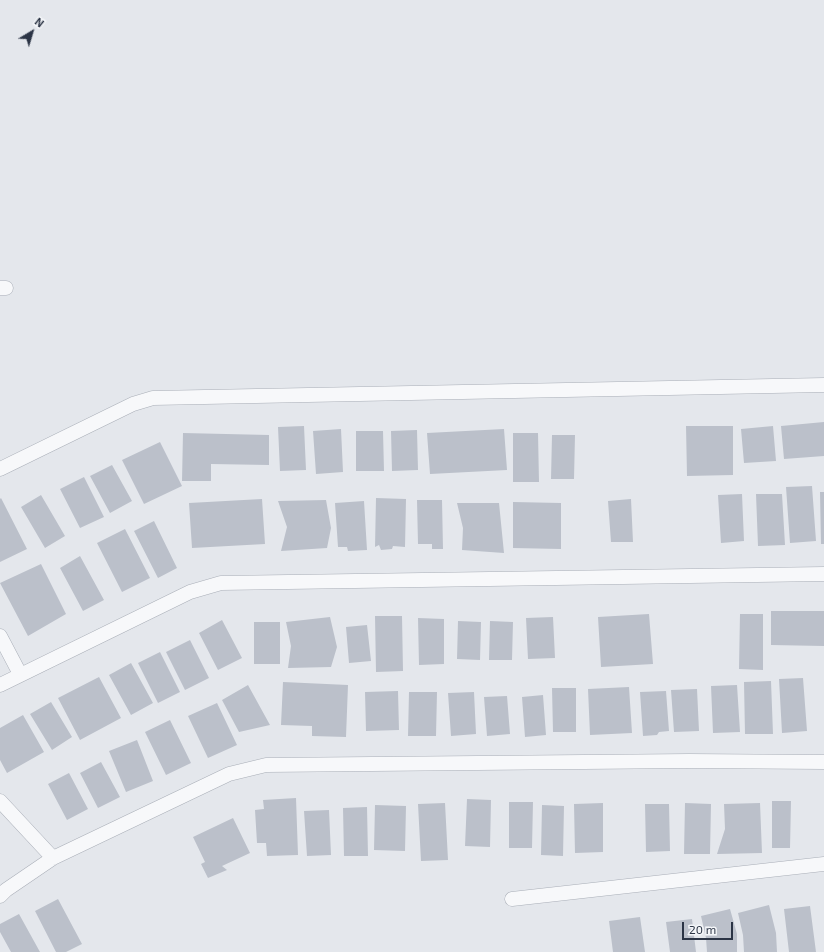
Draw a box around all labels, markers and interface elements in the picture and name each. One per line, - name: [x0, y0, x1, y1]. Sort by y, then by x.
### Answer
- north arrow: [12, 12, 52, 52]
- text: N: [33, 15, 47, 30]
- scale bar: [684, 914, 735, 940]
- text: 20 m: [689, 922, 716, 936]

